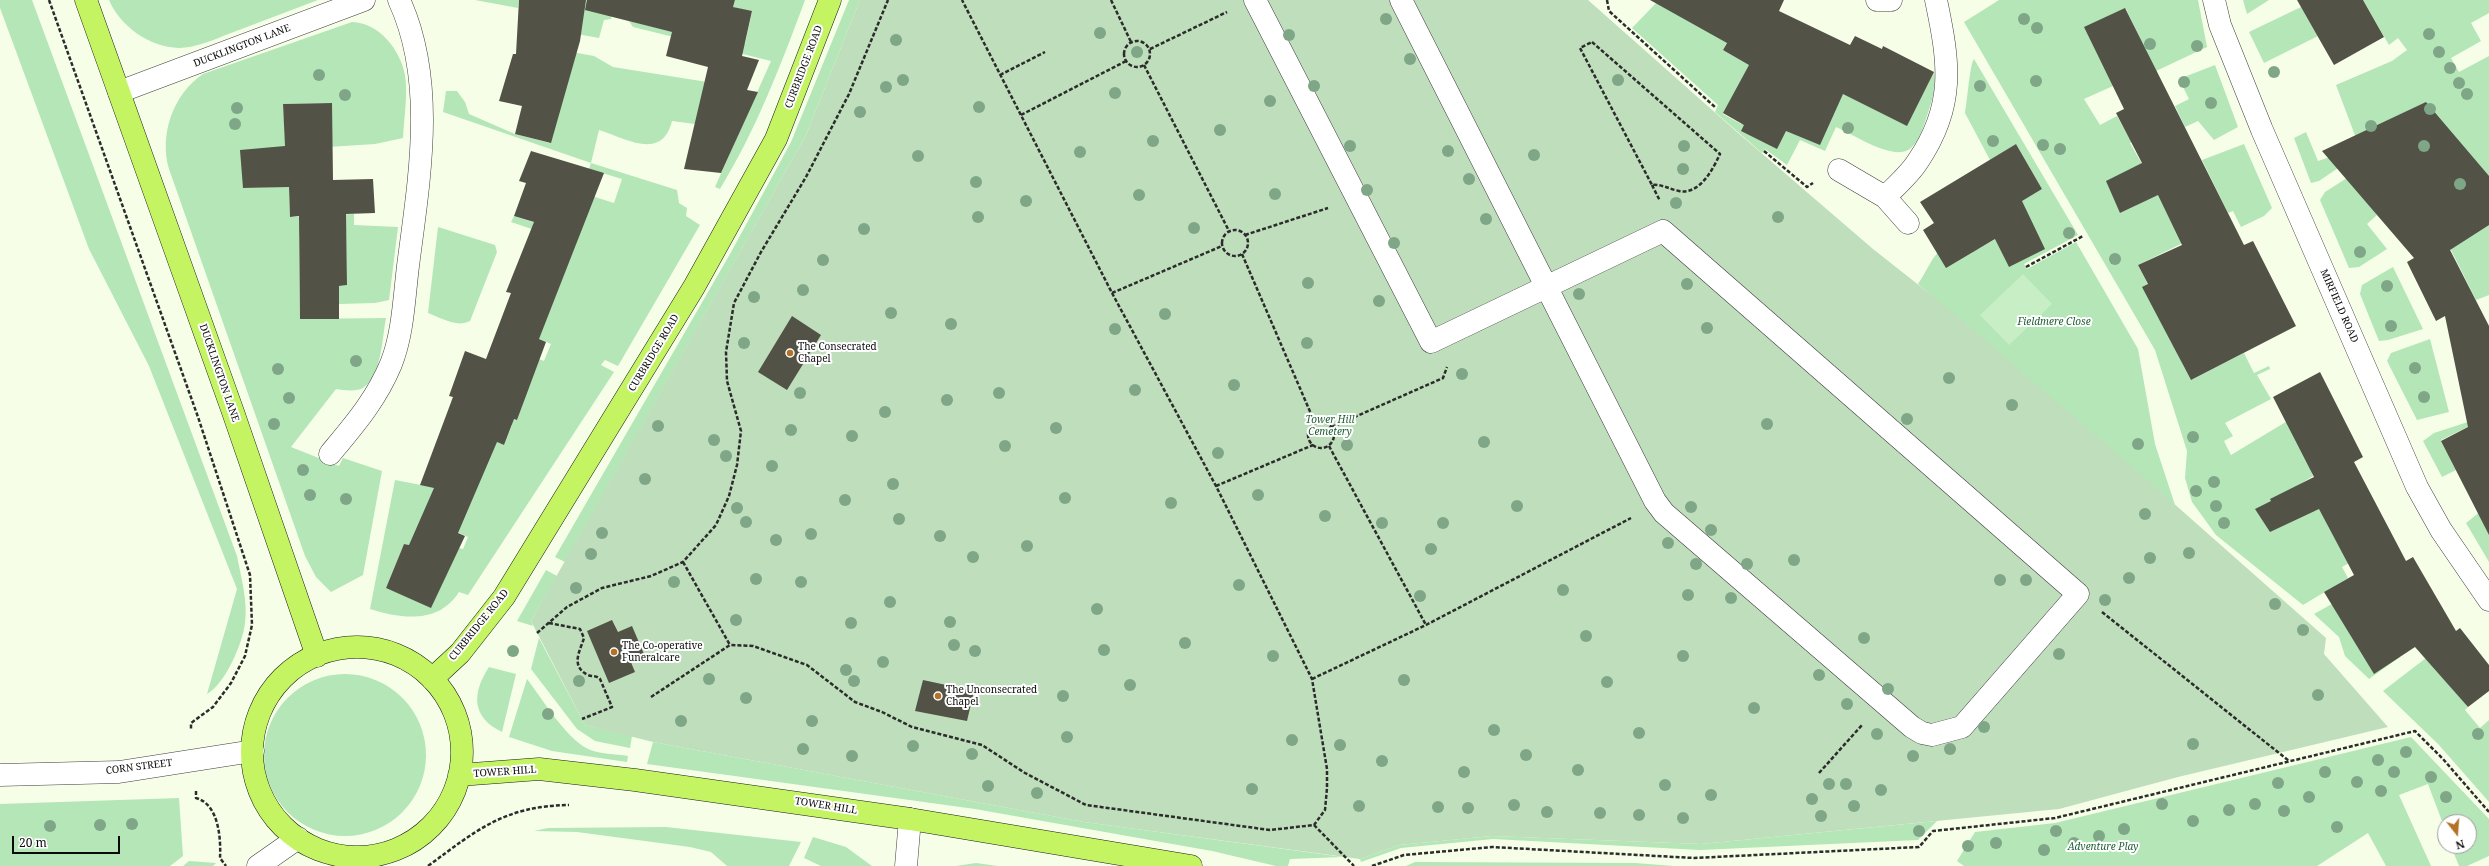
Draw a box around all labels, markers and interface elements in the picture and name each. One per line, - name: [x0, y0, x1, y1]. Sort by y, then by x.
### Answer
- street label: DUCKLINGTON LANE: [192, 22, 292, 70]
- street label: CURBRIDGE ROAD: [783, 24, 825, 110]
- street label: MIRFIELD ROAD: [2317, 267, 2361, 345]
- street label: CURBRIDGE ROAD: [626, 312, 682, 394]
- park label: Fieldmere Close: [2017, 316, 2091, 328]
- street label: DUCKLINGTON LANE: [197, 322, 241, 424]
- place label: The Consecrated Chapel: [798, 341, 877, 364]
- marker: The Consecrated Chapel: [785, 348, 795, 358]
- park label: Tower Hill Cemetery: [1305, 414, 1355, 438]
- street label: CURBRIDGE ROAD: [447, 587, 511, 663]
- place label: The Co-operative Funeralcare: [622, 640, 703, 664]
- marker: The Co-operative Funeralcare: [609, 647, 619, 657]
- place label: The Unconsecrated Chapel: [946, 684, 1037, 708]
- marker: The Unconsecrated Chapel: [933, 691, 943, 701]
- street label: CORN STREET: [105, 757, 173, 777]
- street label: TOWER HILL: [473, 764, 537, 780]
- street label: TOWER HILL: [794, 795, 858, 817]
- north arrow: [2437, 814, 2477, 854]
- scale bar: [14, 828, 122, 854]
- text: 20 m: [19, 834, 47, 851]
- text: N: [2454, 837, 2467, 853]
- park label: Adventure Play: [2068, 841, 2138, 853]

